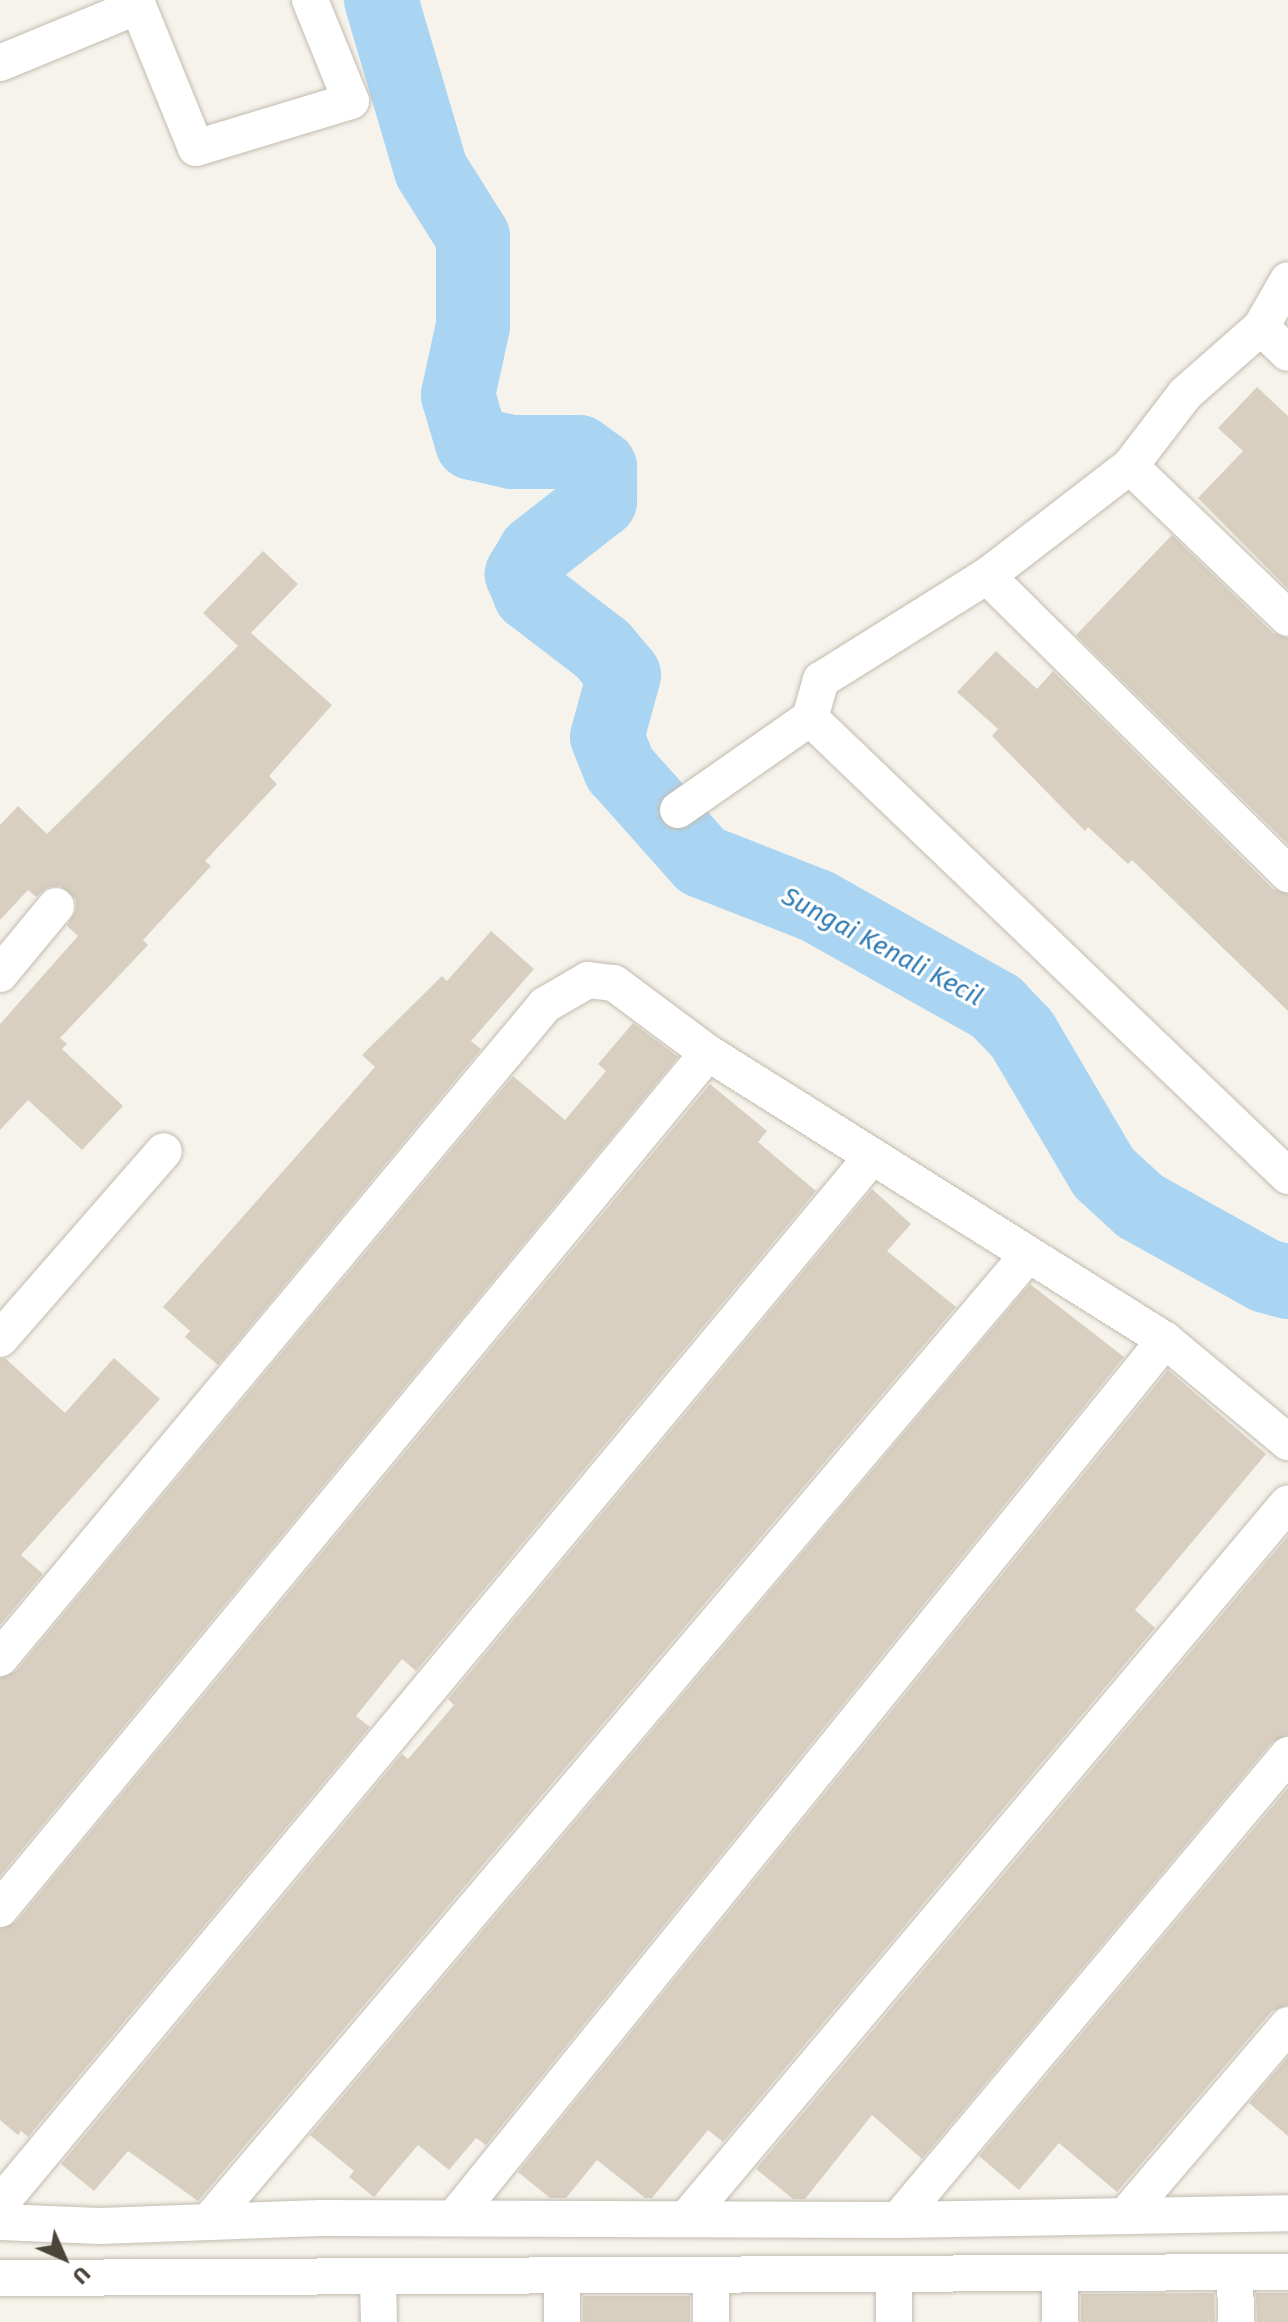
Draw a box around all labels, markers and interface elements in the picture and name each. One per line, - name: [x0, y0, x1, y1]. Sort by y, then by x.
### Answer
- water label: Sungai Kenali Kecil: [776, 881, 988, 1013]
- north arrow: [24, 2218, 104, 2298]
- text: U: [67, 2261, 96, 2290]

